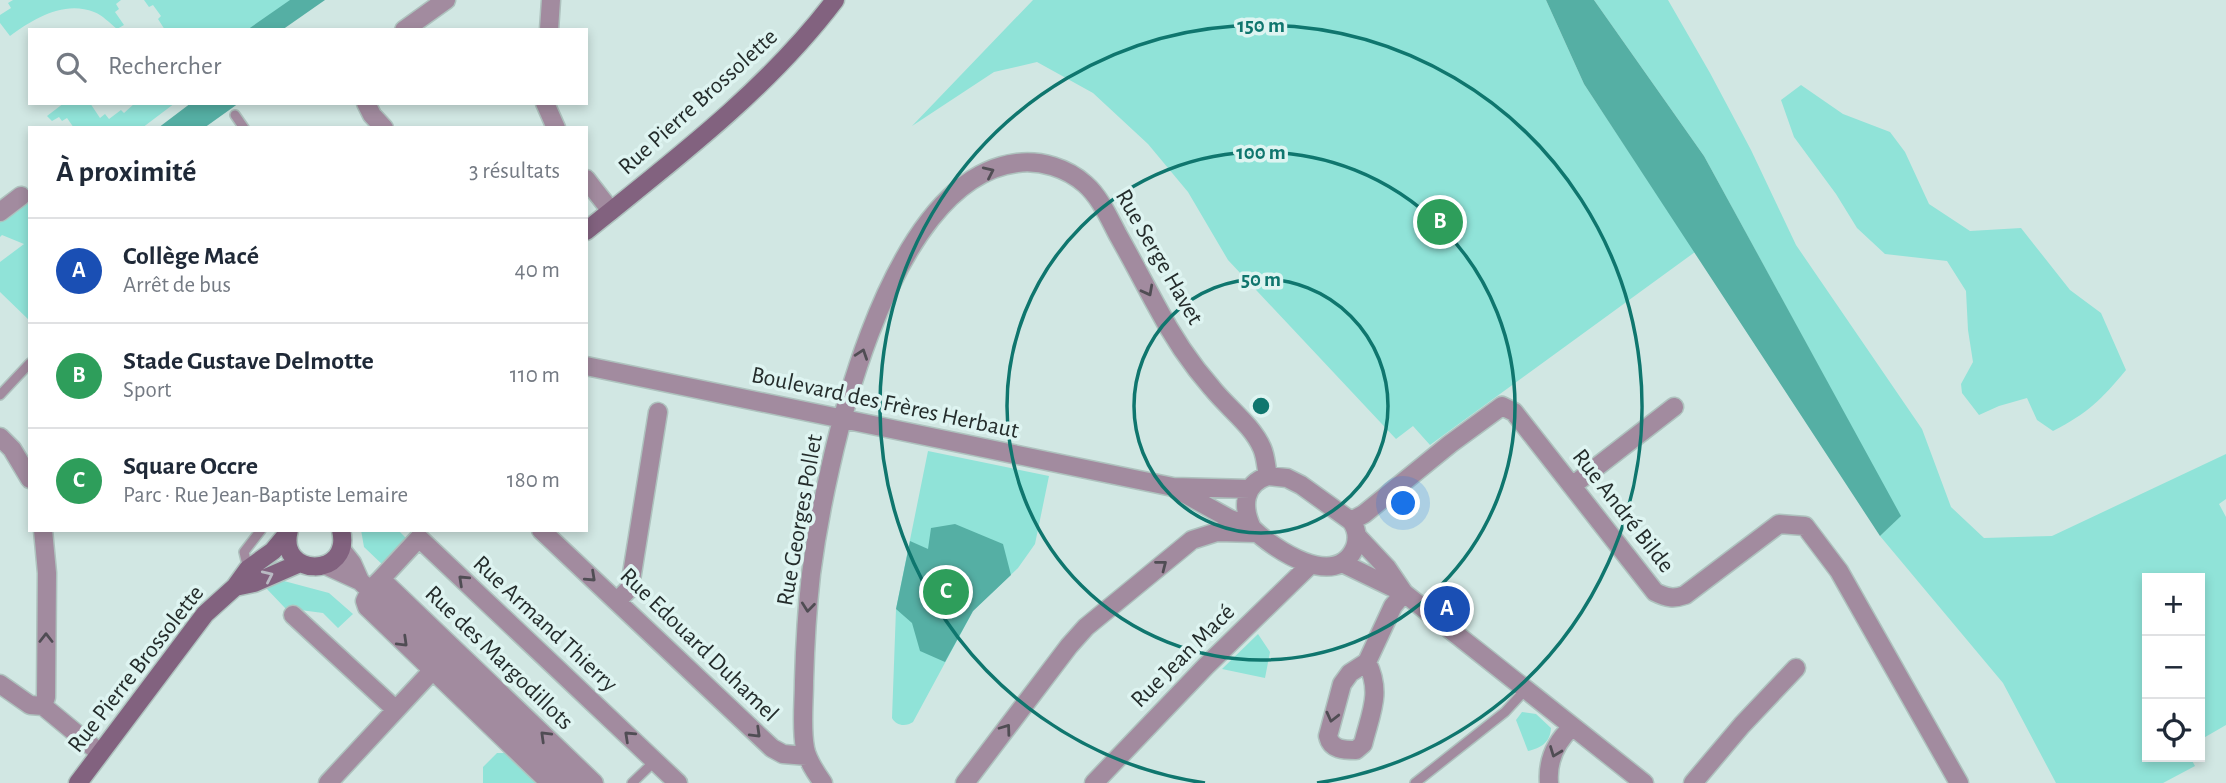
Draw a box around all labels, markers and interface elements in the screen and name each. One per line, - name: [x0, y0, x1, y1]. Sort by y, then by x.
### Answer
- text: 150 m: [1237, 15, 1285, 36]
- street label: Rue Pierre Brossolette: [614, 25, 782, 179]
- search box: [28, 28, 588, 105]
- icon: search: [52, 48, 90, 86]
- text: Rechercher: [108, 53, 221, 79]
- text: 100 m: [1236, 142, 1286, 163]
- text: À proximité: [56, 157, 196, 187]
- text: 3 résultats: [469, 160, 560, 183]
- one-way arrow: [982, 166, 994, 180]
- street label: Rue Serge Havet: [1111, 185, 1207, 329]
- pin: B: [1417, 196, 1463, 248]
- text: Collège Macé: [123, 243, 259, 269]
- text: A: [72, 259, 86, 282]
- text: 40 m: [515, 259, 560, 282]
- text: 50 m: [1241, 269, 1281, 290]
- text: Arrêt de bus: [123, 274, 231, 297]
- one-way arrow: [1140, 284, 1153, 296]
- text: Stade Gustave Delmotte: [123, 348, 374, 374]
- one-way arrow: [854, 349, 868, 361]
- street label: Boulevard des Frères Herbaut: [749, 363, 1021, 443]
- text: B: [72, 364, 86, 387]
- text: 110 m: [510, 364, 560, 387]
- text: Sport: [123, 379, 171, 402]
- centre of rings: [1249, 394, 1273, 418]
- street label: Rue Georges Pollet: [773, 432, 827, 608]
- street label: Rue André Bilde: [1568, 445, 1678, 577]
- text: Square Occre: [123, 453, 258, 479]
- text: C: [73, 469, 85, 492]
- text: 180 m: [507, 469, 560, 492]
- text: Parc · Rue Jean-Baptiste Lemaire: [123, 484, 408, 507]
- your location: [1386, 486, 1420, 520]
- street label: Rue Armand Thierry: [468, 551, 622, 697]
- one-way arrow: [1154, 561, 1167, 574]
- street label: Rue Edouard Duhamel: [615, 564, 783, 726]
- pin: C: [923, 566, 969, 618]
- one-way arrow: [583, 568, 596, 581]
- one-way arrow: [261, 570, 273, 584]
- map controls: [2142, 573, 2205, 762]
- button: +: [2142, 573, 2205, 636]
- one-way arrow: [458, 575, 471, 588]
- street label: Rue Pierre Brossolette: [64, 581, 208, 757]
- street label: Rue des Margodillots: [420, 581, 578, 735]
- pin: A: [1424, 583, 1470, 635]
- street label: Rue Jean Macé: [1127, 600, 1239, 712]
- one-way arrow: [801, 602, 816, 613]
- one-way arrow: [39, 632, 54, 643]
- one-way arrow: [394, 634, 407, 647]
- button: −: [2142, 636, 2205, 699]
- button: locate: [2142, 699, 2205, 762]
- one-way arrow: [1326, 711, 1341, 723]
- one-way arrow: [998, 724, 1010, 737]
- one-way arrow: [748, 725, 761, 738]
- one-way arrow: [540, 731, 553, 744]
- one-way arrow: [624, 732, 637, 744]
- one-way arrow: [1549, 746, 1563, 758]

